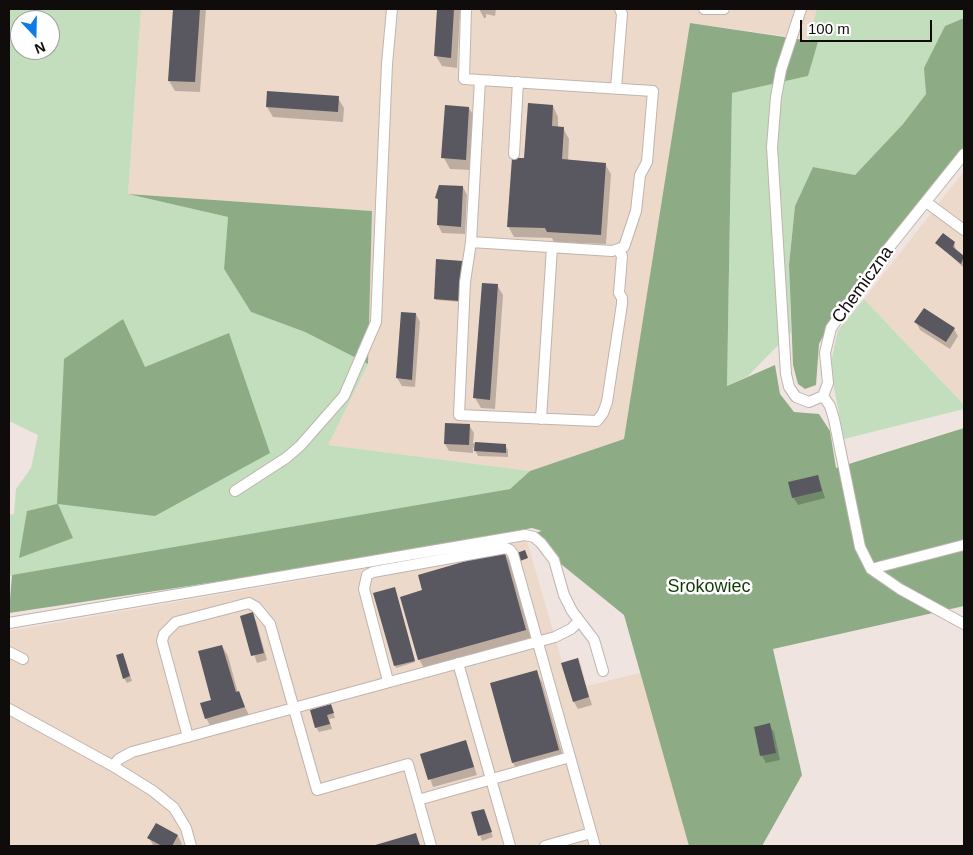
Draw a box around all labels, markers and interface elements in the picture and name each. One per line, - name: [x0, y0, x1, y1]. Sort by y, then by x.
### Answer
- north arrow: [10, 10, 60, 60]
- scale bar: [803, 10, 936, 42]
- text: 100 m: [808, 20, 850, 37]
- text: N: [32, 39, 48, 57]
- street label: Chemiczna: [828, 242, 898, 328]
- park label: Srokowiec: [667, 576, 751, 598]

